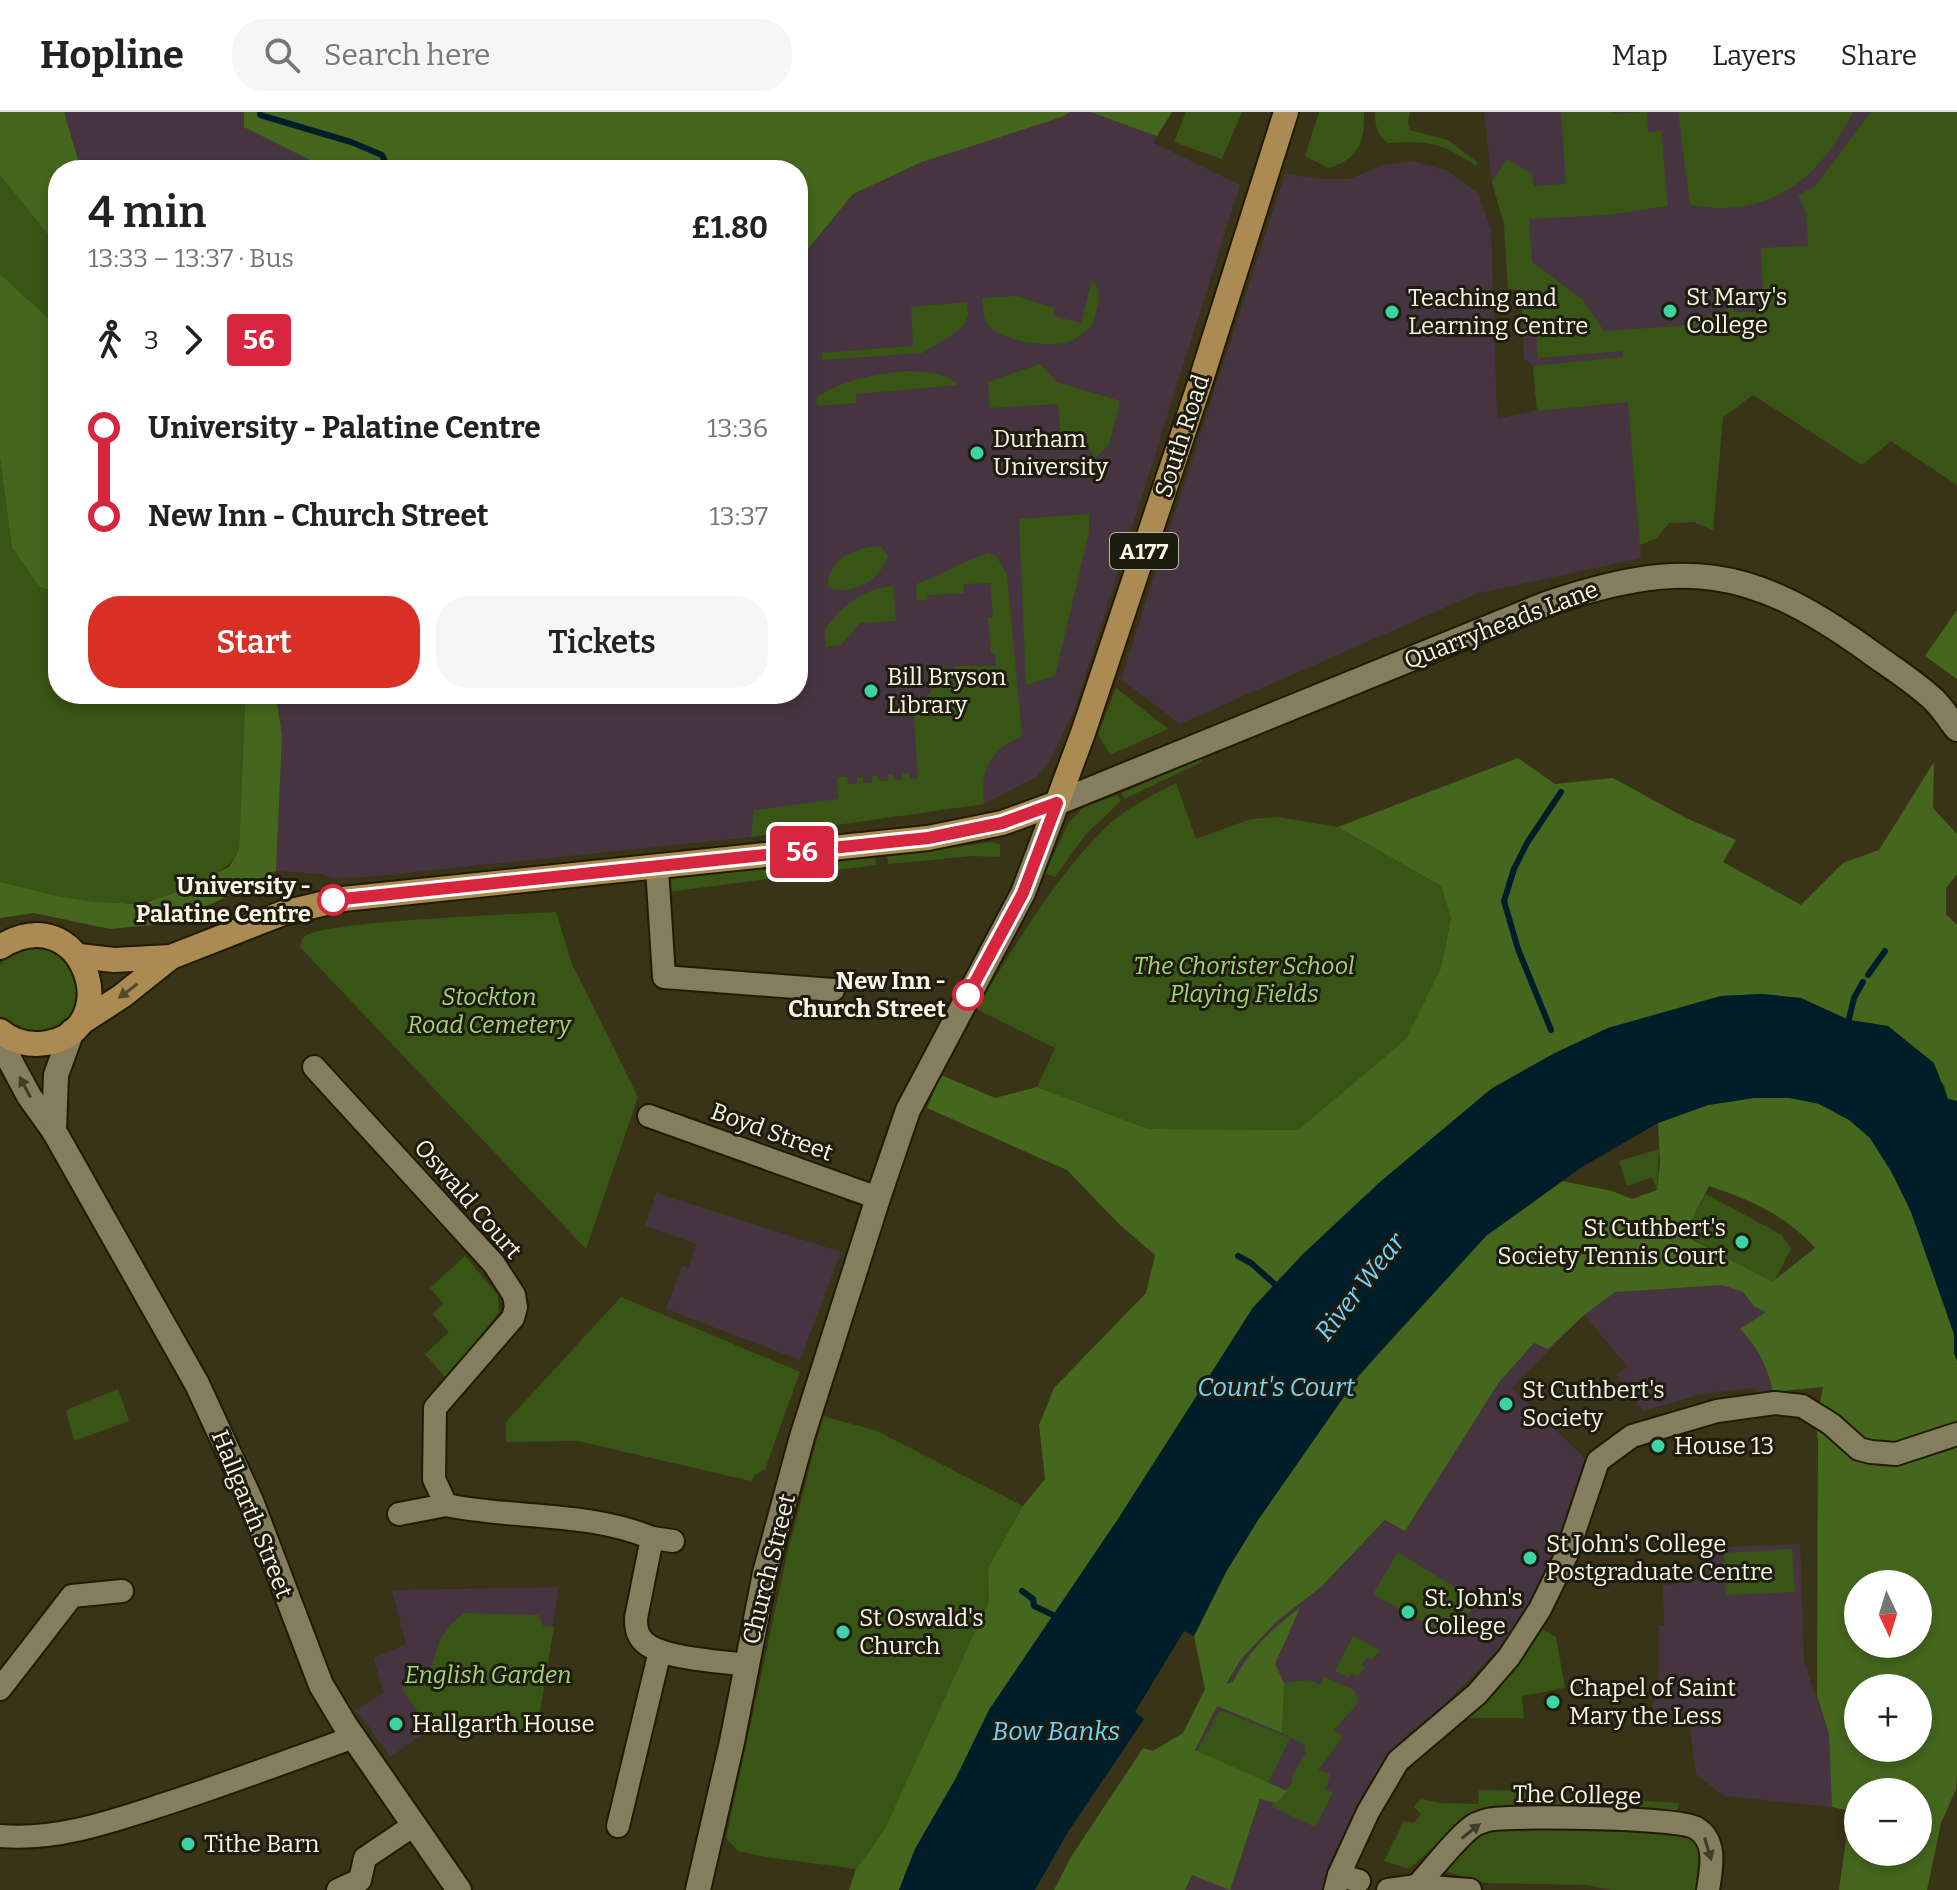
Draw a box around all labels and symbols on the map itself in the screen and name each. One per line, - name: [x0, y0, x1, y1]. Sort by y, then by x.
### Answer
- place label: St Mary's College: [1686, 283, 1787, 339]
- place label: Teaching and Learning Centre: [1408, 284, 1588, 340]
- marker: St Mary's College: [1661, 302, 1679, 320]
- marker: Teaching and Learning Centre: [1383, 303, 1401, 321]
- street label: South Road: [1149, 371, 1215, 501]
- place label: Durham University: [993, 425, 1109, 481]
- marker: Durham University: [968, 444, 986, 462]
- road number: A177: [1110, 533, 1178, 569]
- street label: Quarryheads Lane: [1400, 575, 1602, 675]
- place label: Bill Bryson Library: [887, 663, 1006, 719]
- marker: Bill Bryson Library: [862, 682, 880, 700]
- line badge: 56: [766, 826, 838, 878]
- place label: University - Palatine Centre: [136, 872, 311, 928]
- marker: University - Palatine Centre: [318, 885, 348, 915]
- park label: The Chorister School Playing Fields: [1134, 952, 1354, 1008]
- place label: New Inn - Church Street: [788, 967, 947, 1023]
- marker: New Inn - Church Street: [953, 980, 983, 1010]
- one-way arrow: [117, 983, 138, 999]
- park label: Stockton Road Cemetery: [407, 983, 573, 1039]
- one-way arrow: [19, 1076, 32, 1099]
- street label: Boyd Street: [707, 1097, 837, 1167]
- street label: Oswald Court: [408, 1133, 528, 1265]
- place label: St Cuthbert's Society Tennis Court: [1497, 1214, 1726, 1270]
- water label: River Wear: [1309, 1226, 1412, 1347]
- marker: St Cuthbert's Society Tennis Court: [1733, 1233, 1751, 1251]
- water label: Count's Court: [1197, 1372, 1356, 1403]
- place label: St Cuthbert's Society: [1522, 1376, 1665, 1432]
- marker: St Cuthbert's Society: [1497, 1395, 1515, 1413]
- street label: Hallgarth Street: [206, 1426, 299, 1602]
- place label: House 13: [1674, 1432, 1774, 1460]
- marker: House 13: [1649, 1437, 1667, 1455]
- street label: Church Street: [737, 1491, 801, 1647]
- place label: St John's College Postgraduate Centre: [1546, 1530, 1773, 1586]
- marker: St John's College Postgraduate Centre: [1521, 1549, 1539, 1567]
- north arrow: [1844, 1570, 1932, 1658]
- place label: St. John's College: [1424, 1584, 1523, 1640]
- marker: St. John's College: [1399, 1603, 1417, 1621]
- place label: St Oswald's Church: [859, 1604, 984, 1660]
- marker: St Oswald's Church: [834, 1623, 852, 1641]
- park label: English Garden: [404, 1661, 572, 1689]
- place label: Chapel of Saint Mary the Less: [1569, 1674, 1736, 1730]
- marker: Chapel of Saint Mary the Less: [1544, 1693, 1562, 1711]
- place label: Hallgarth House: [412, 1710, 595, 1738]
- marker: Hallgarth House: [387, 1715, 405, 1733]
- water label: Bow Banks: [992, 1716, 1120, 1747]
- street label: The College: [1513, 1780, 1641, 1810]
- one-way arrow: [1461, 1822, 1482, 1839]
- place label: Tithe Barn: [204, 1830, 319, 1858]
- marker: Tithe Barn: [179, 1835, 197, 1853]
- one-way arrow: [1702, 1837, 1715, 1861]

